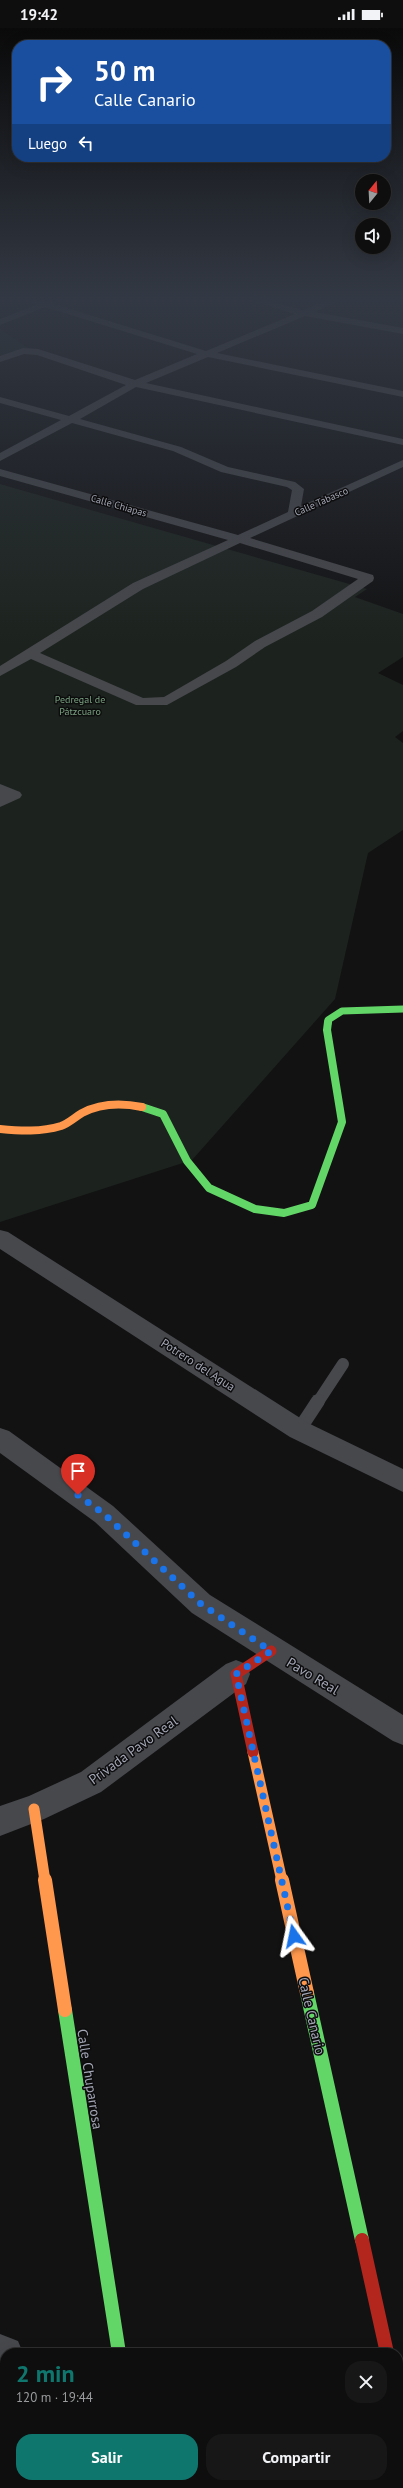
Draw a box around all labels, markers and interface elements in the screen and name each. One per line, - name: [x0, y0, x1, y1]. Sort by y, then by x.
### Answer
- text: 19:42: [20, 5, 58, 24]
- text: 50 m: [94, 52, 155, 89]
- icon: right: [28, 56, 80, 108]
- text: Calle Canario: [94, 88, 196, 111]
- icon: left: [75, 132, 97, 154]
- text: Luego: [28, 134, 67, 153]
- north arrow: [355, 174, 391, 210]
- map controls: [355, 174, 391, 254]
- button: sound: [355, 218, 391, 254]
- street label: Calle Tabasco: [292, 484, 350, 519]
- street label: Calle Chiapas: [89, 491, 148, 520]
- park label: Pedregal de Pátzcuaro: [55, 693, 105, 718]
- street label: Potrero del Agua: [158, 1335, 238, 1394]
- pin: [61, 1454, 95, 1495]
- icon: arrive: [67, 1460, 89, 1482]
- street label: Pavo Real: [284, 1653, 342, 1699]
- street label: Privada Pavo Real: [85, 1712, 181, 1788]
- position arrow: [273, 1915, 315, 1957]
- street label: Calle Canario: [294, 1975, 330, 2057]
- street label: Calle Chuparrosa: [73, 2028, 107, 2130]
- text: 2 min: [16, 2358, 75, 2389]
- button: close: [345, 2361, 387, 2403]
- text: 120 m · 19:44: [16, 2389, 93, 2406]
- button: Salir: [16, 2434, 198, 2480]
- button: Compartir: [206, 2434, 387, 2480]

